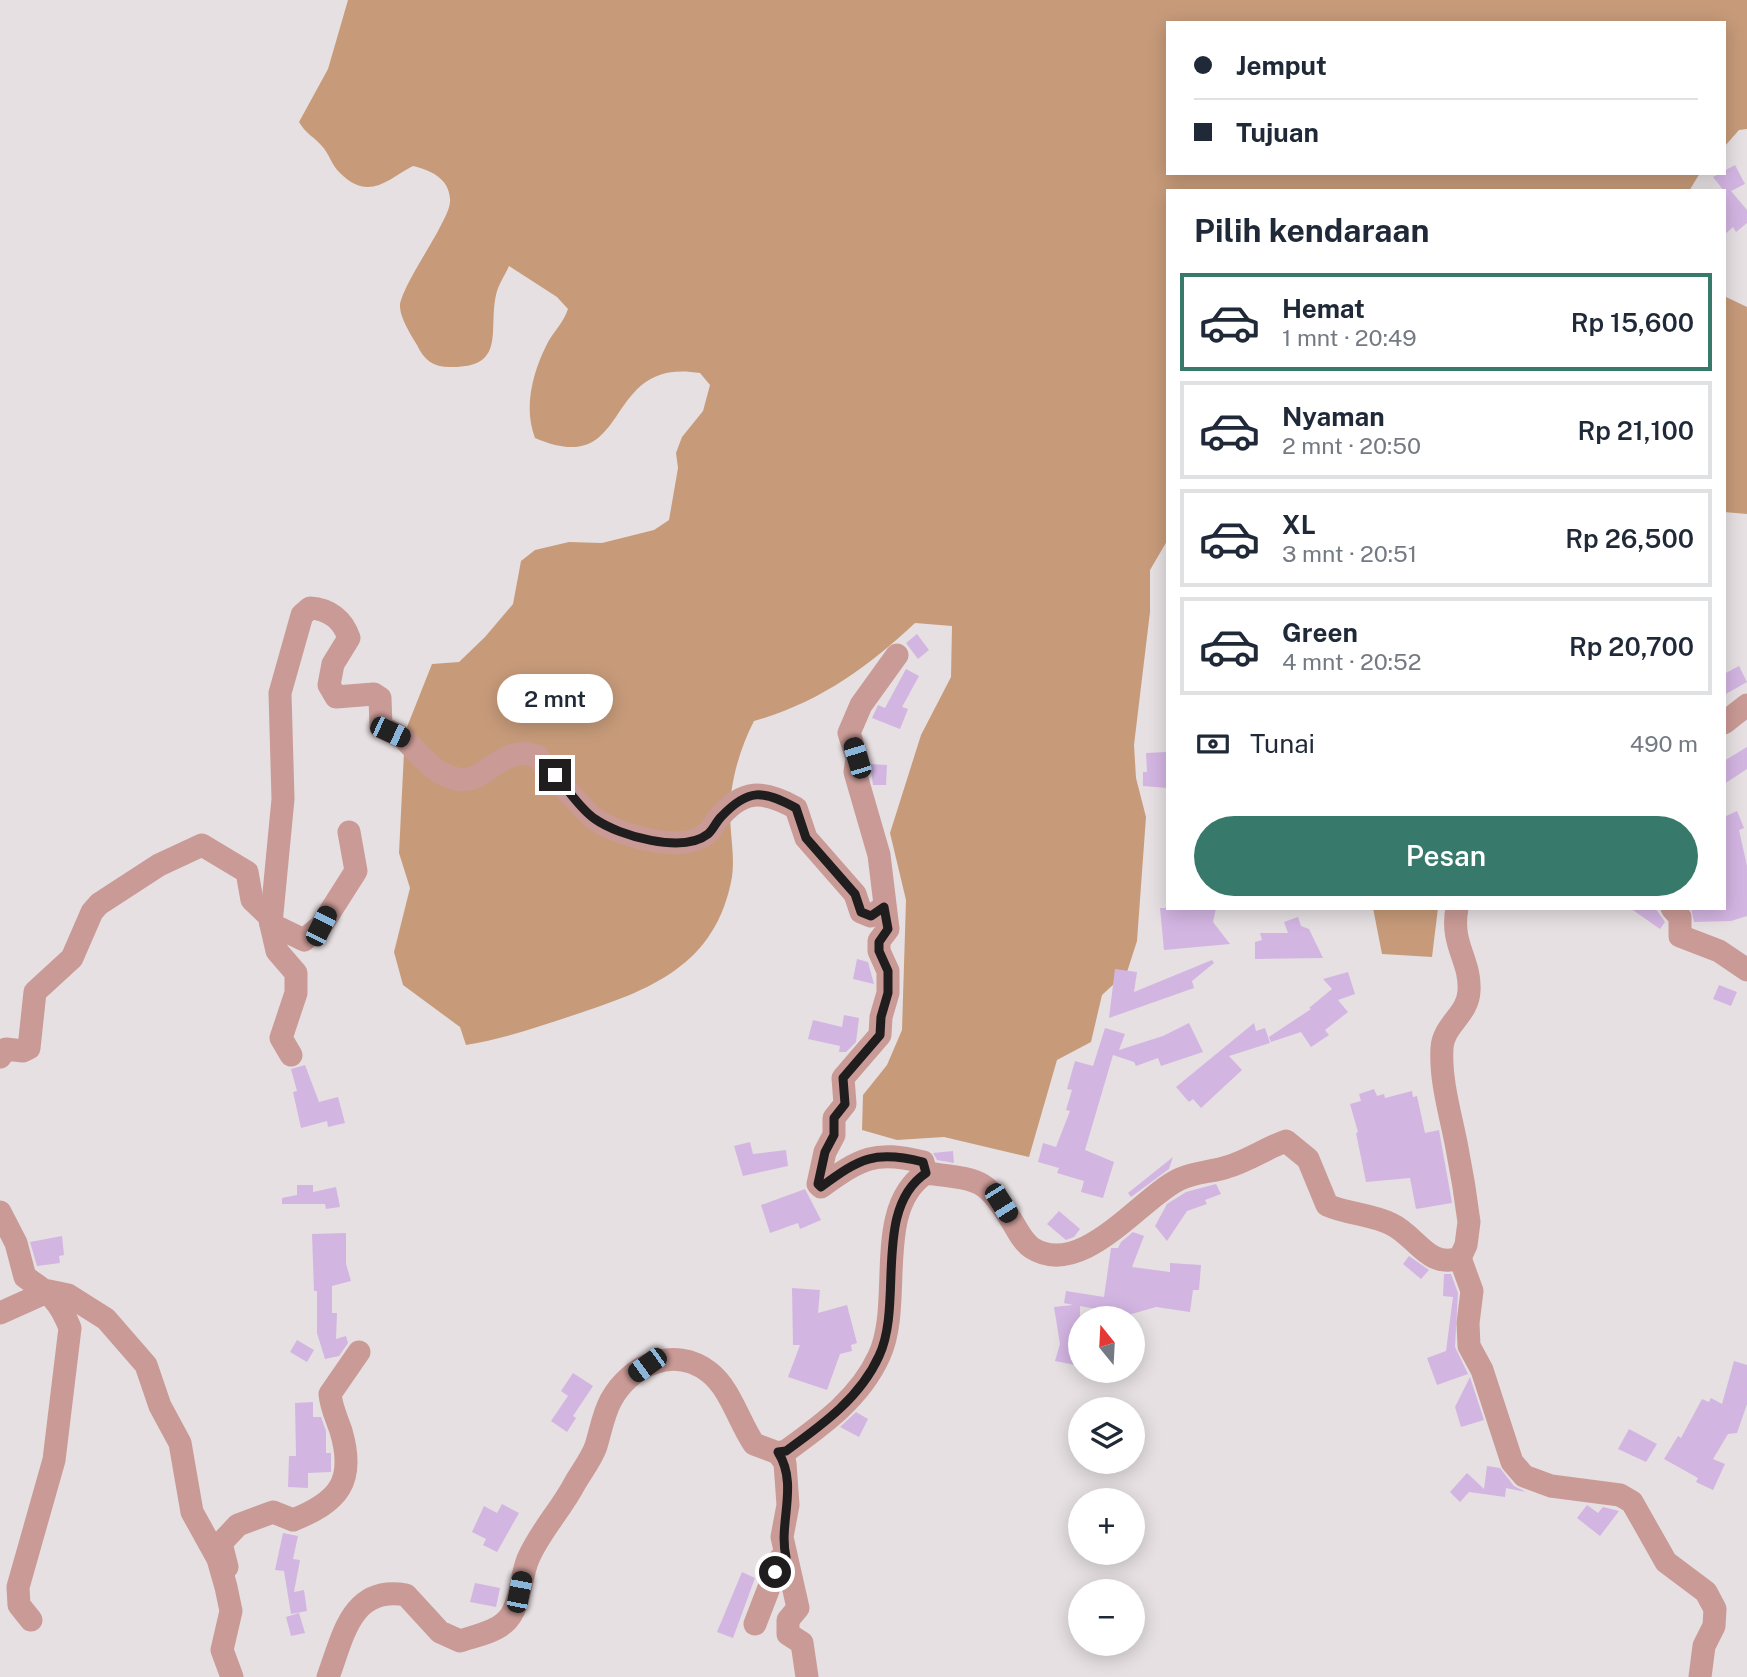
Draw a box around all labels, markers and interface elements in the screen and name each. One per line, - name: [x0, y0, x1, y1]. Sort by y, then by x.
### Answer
- text: Jemput: [1236, 50, 1327, 81]
- text: Tujuan: [1236, 117, 1319, 148]
- text: Pilih kendaraan: [1194, 212, 1429, 249]
- icon: car: [1198, 291, 1261, 354]
- text: Hemat: [1282, 293, 1365, 324]
- text: Rp 15,600: [1571, 307, 1694, 338]
- text: 1 mnt · 20:49: [1282, 324, 1417, 351]
- icon: car: [1198, 399, 1261, 462]
- text: Nyaman: [1282, 401, 1385, 432]
- text: Rp 21,100: [1577, 415, 1694, 446]
- text: 2 mnt · 20:50: [1282, 432, 1421, 459]
- icon: car: [1198, 507, 1261, 570]
- text: XL: [1282, 509, 1316, 540]
- text: Rp 26,500: [1565, 523, 1694, 554]
- text: 3 mnt · 20:51: [1282, 540, 1417, 567]
- icon: car: [1198, 615, 1261, 678]
- text: Green: [1282, 617, 1358, 648]
- text: Rp 20,700: [1569, 631, 1694, 662]
- text: 4 mnt · 20:52: [1282, 648, 1421, 675]
- callout: 2 mnt: [497, 674, 613, 722]
- text: 2 mnt: [524, 685, 586, 712]
- car: [367, 714, 414, 750]
- icon: cash: [1194, 725, 1232, 763]
- text: Tunai: [1250, 728, 1315, 759]
- text: 490 m: [1630, 730, 1698, 757]
- car: [841, 735, 874, 781]
- route end: [539, 759, 571, 791]
- button: Pesan: [1194, 816, 1698, 896]
- car: [303, 903, 340, 949]
- car: [981, 1180, 1022, 1226]
- north arrow: [1068, 1306, 1144, 1382]
- map controls: [1068, 1306, 1145, 1656]
- car: [624, 1344, 671, 1386]
- button: layers: [1068, 1397, 1145, 1474]
- button: +: [1068, 1488, 1145, 1565]
- route start: [759, 1556, 791, 1588]
- car: [505, 1569, 534, 1615]
- button: −: [1068, 1579, 1145, 1656]

